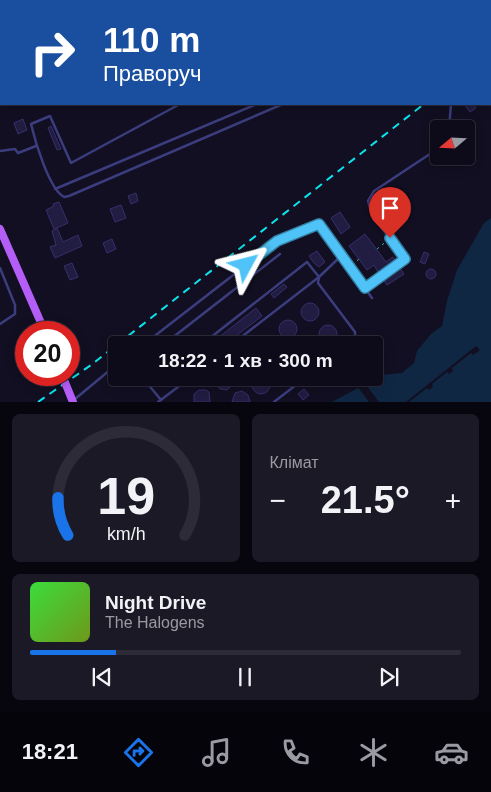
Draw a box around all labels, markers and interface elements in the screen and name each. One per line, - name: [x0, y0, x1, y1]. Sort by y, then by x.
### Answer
- icon: right: [20, 20, 85, 85]
- text: 110 m: [103, 20, 200, 59]
- text: Праворуч: [103, 61, 201, 86]
- north arrow: [430, 120, 475, 165]
- map controls: [430, 120, 475, 165]
- pin: [369, 187, 411, 238]
- icon: arrive: [376, 194, 404, 222]
- position arrow: [219, 238, 271, 290]
- speed limit sign: 20: [15, 321, 80, 386]
- text: 18:22 · 1 хв · 300 m: [158, 350, 333, 371]
- text: Клімат: [270, 454, 319, 471]
- text: 19: [97, 467, 155, 525]
- text: 21.5°: [321, 479, 410, 521]
- text: −: [270, 485, 286, 516]
- text: +: [445, 485, 461, 516]
- text: km/h: [106, 524, 145, 544]
- text: Night Drive: [105, 592, 206, 613]
- text: The Halogens: [105, 614, 205, 631]
- icon: previous: [88, 663, 116, 691]
- icon: pause: [231, 663, 259, 691]
- icon: next: [375, 663, 403, 691]
- icon: directions: [121, 735, 156, 770]
- icon: music: [199, 735, 234, 770]
- icon: phone: [278, 735, 313, 770]
- icon: climate: [356, 735, 391, 770]
- icon: car: [434, 735, 469, 770]
- text: 18:21: [22, 739, 78, 764]

